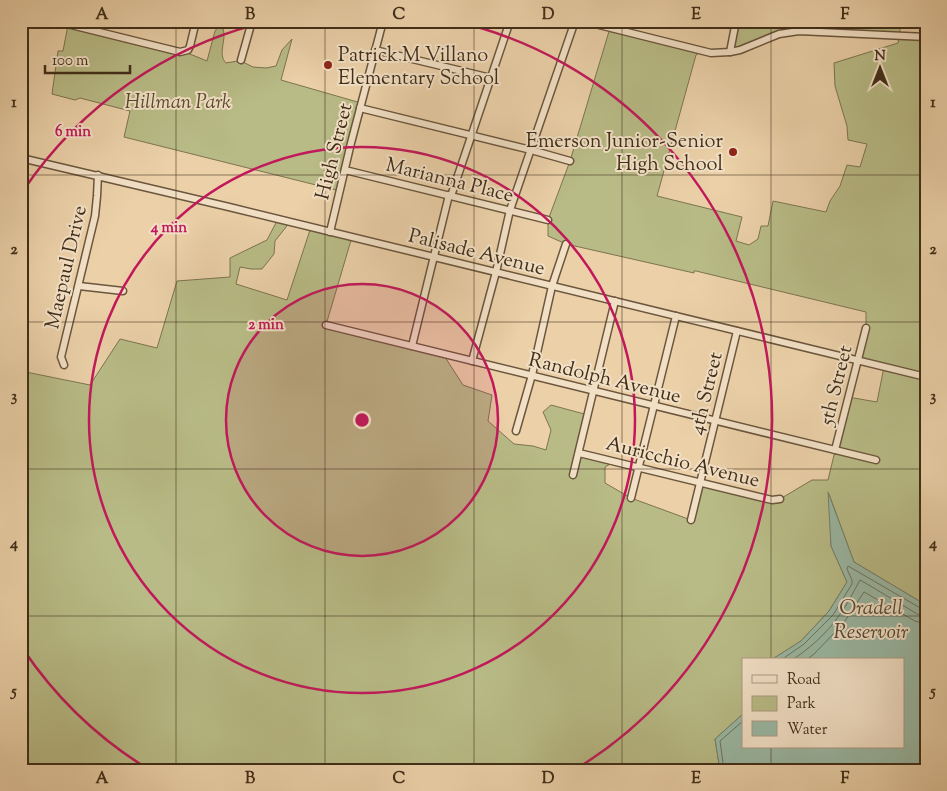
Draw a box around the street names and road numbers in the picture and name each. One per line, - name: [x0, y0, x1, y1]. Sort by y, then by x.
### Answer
- street label: High Street: [309, 100, 361, 203]
- street label: Marianna Place: [382, 152, 516, 211]
- street label: Maepaul Drive: [39, 203, 96, 332]
- street label: Palisade Avenue: [405, 222, 548, 284]
- street label: 5th Street: [813, 342, 861, 430]
- street label: Randolph Avenue: [525, 346, 684, 412]
- street label: 4th Street: [683, 349, 732, 438]
- street label: Auricchio Avenue: [602, 430, 762, 497]

